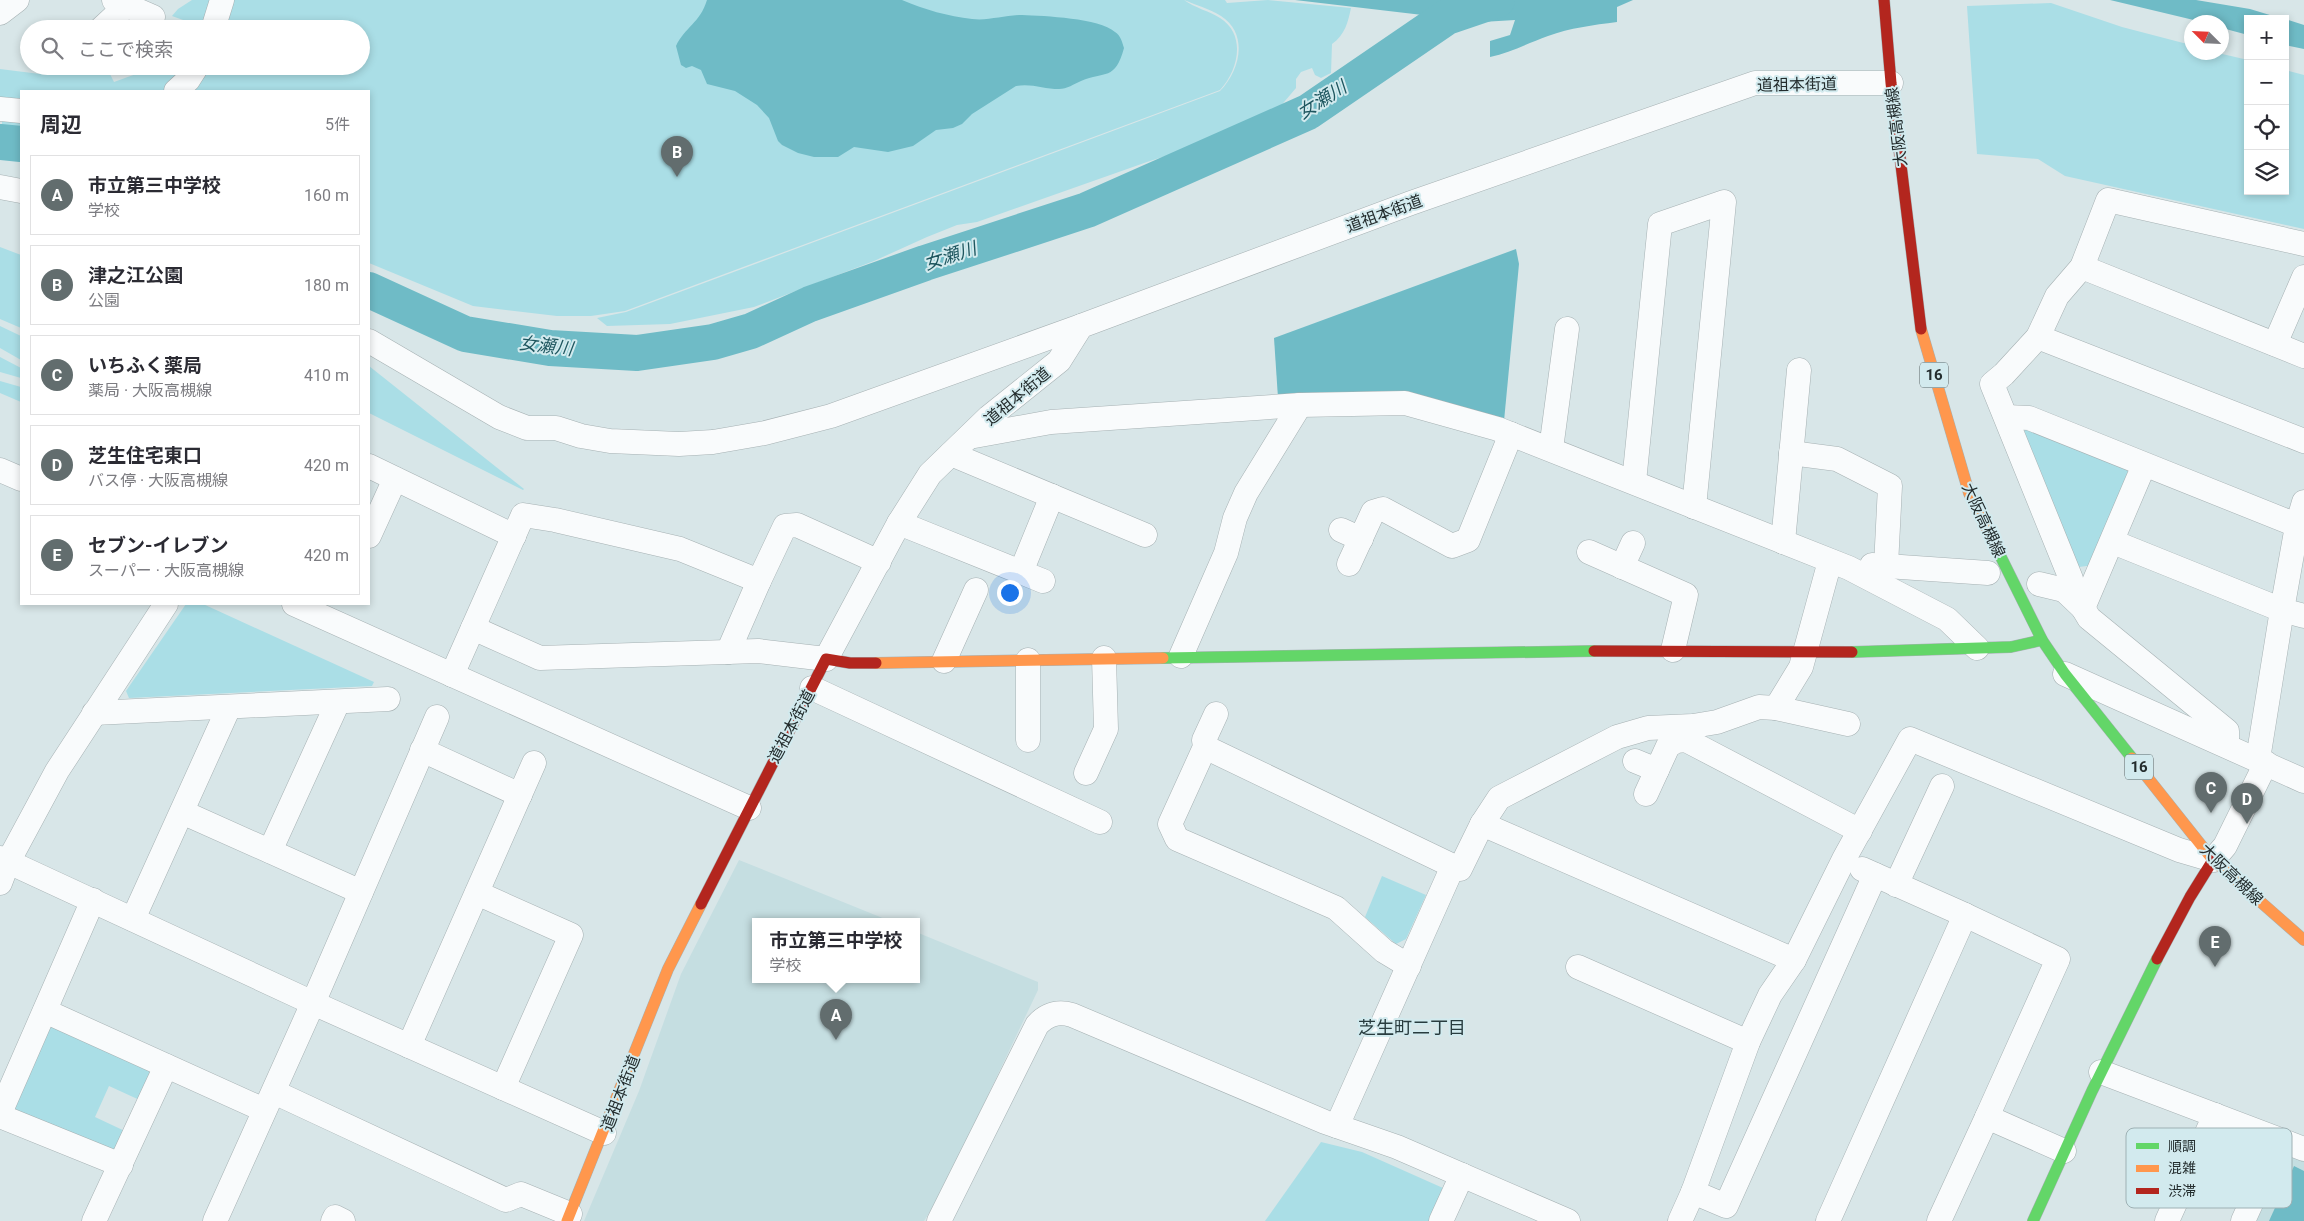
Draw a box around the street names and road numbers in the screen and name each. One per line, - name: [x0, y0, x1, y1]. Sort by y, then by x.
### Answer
- street label: 道祖本街道: [1757, 74, 1837, 95]
- street label: 大阪高槻線: [1882, 86, 1911, 168]
- street label: 道祖本街道: [1343, 191, 1425, 236]
- road number: 16: [1920, 362, 1948, 388]
- street label: 道祖本街道: [981, 363, 1054, 429]
- street label: 大阪高槻線: [1958, 480, 2009, 560]
- street label: 道祖本街道: [764, 686, 819, 766]
- road number: 16: [2125, 754, 2153, 780]
- street label: 大阪高槻線: [2196, 840, 2267, 909]
- street label: 道祖本街道: [597, 1052, 644, 1134]

